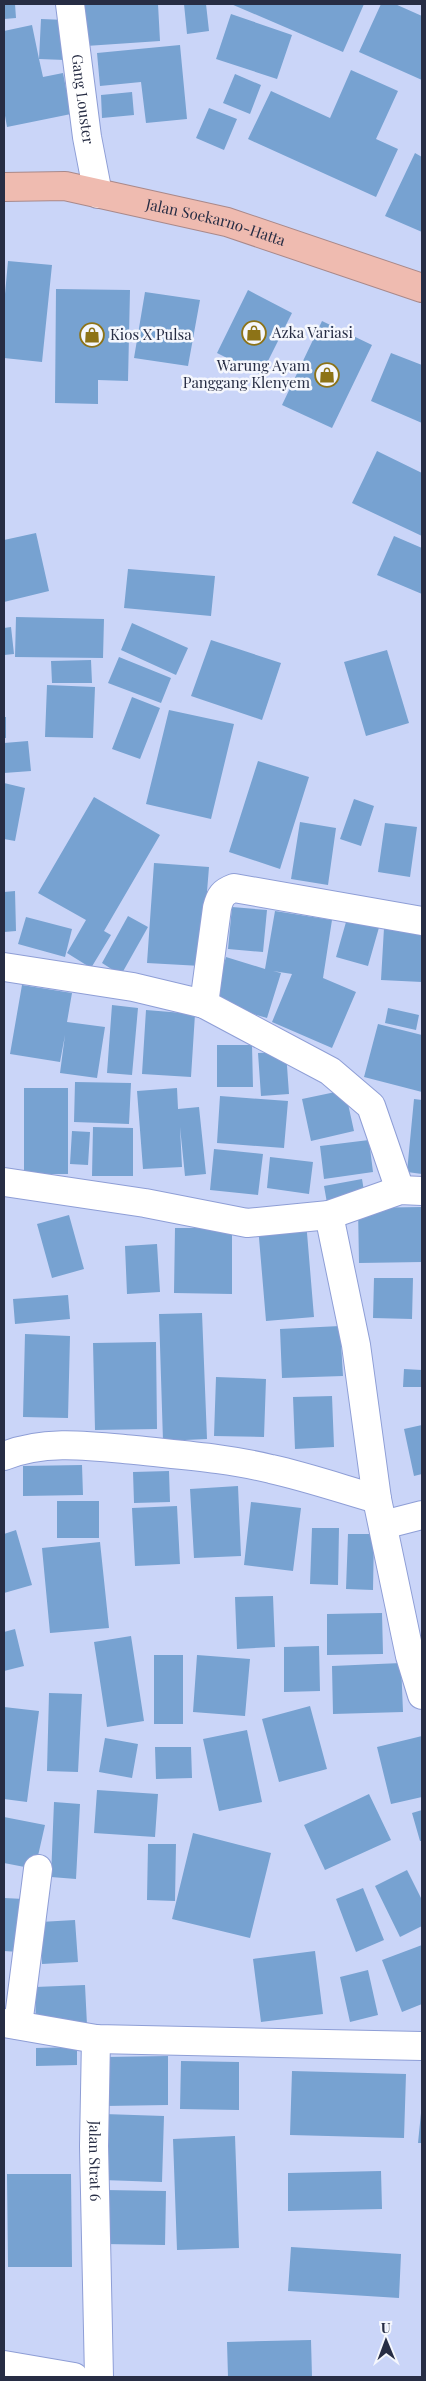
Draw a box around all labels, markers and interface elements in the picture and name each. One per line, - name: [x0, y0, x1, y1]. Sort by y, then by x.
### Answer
- street label: Gang Louster: [68, 53, 99, 146]
- street label: Jalan Soekarno-Hatta: [143, 193, 289, 250]
- shop icon: Azka Variasi: [241, 320, 267, 346]
- shop icon: Kios X Pulsa: [79, 322, 105, 348]
- place label: Azka Variasi: [271, 322, 353, 342]
- place label: Kios X Pulsa: [110, 324, 192, 344]
- place label: Warung Ayam Panggang Klenyem: [183, 355, 311, 392]
- shop icon: Warung Ayam Panggang Klenyem: [314, 362, 340, 388]
- street label: Jalan Strat 6: [85, 2119, 106, 2202]
- north arrow: [361, 2316, 411, 2366]
- text: U: [381, 2318, 391, 2337]

